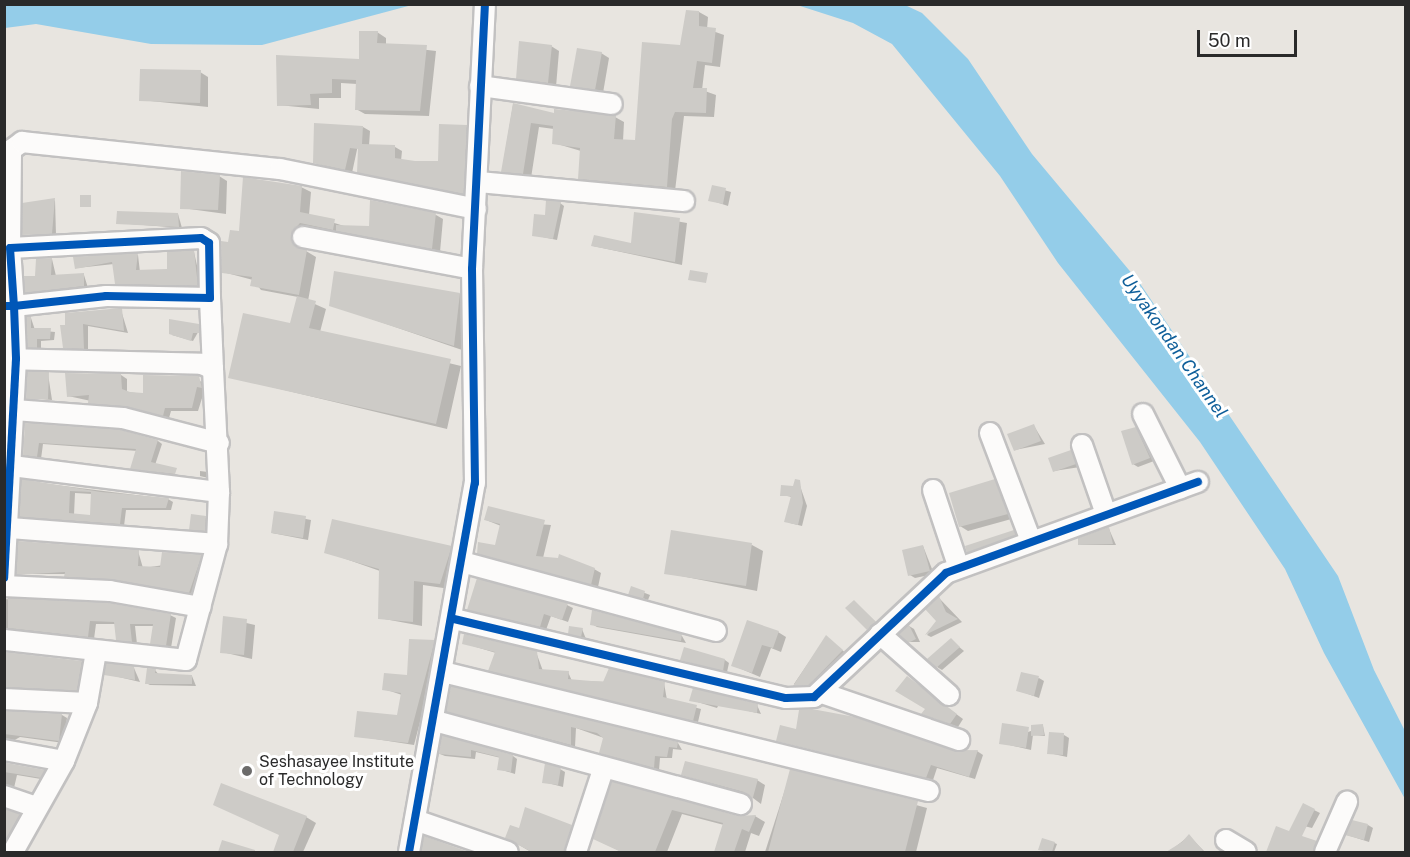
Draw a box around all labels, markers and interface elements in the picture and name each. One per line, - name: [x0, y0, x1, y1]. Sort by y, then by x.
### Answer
- scale bar: [1200, 18, 1300, 56]
- text: 50 m: [1208, 30, 1251, 51]
- water label: Uyyakondan Channel: [1116, 270, 1232, 422]
- place label: Seshasayee Institute of Technology: [259, 752, 414, 790]
- marker: Seshasayee Institute of Technology: [240, 764, 254, 778]

